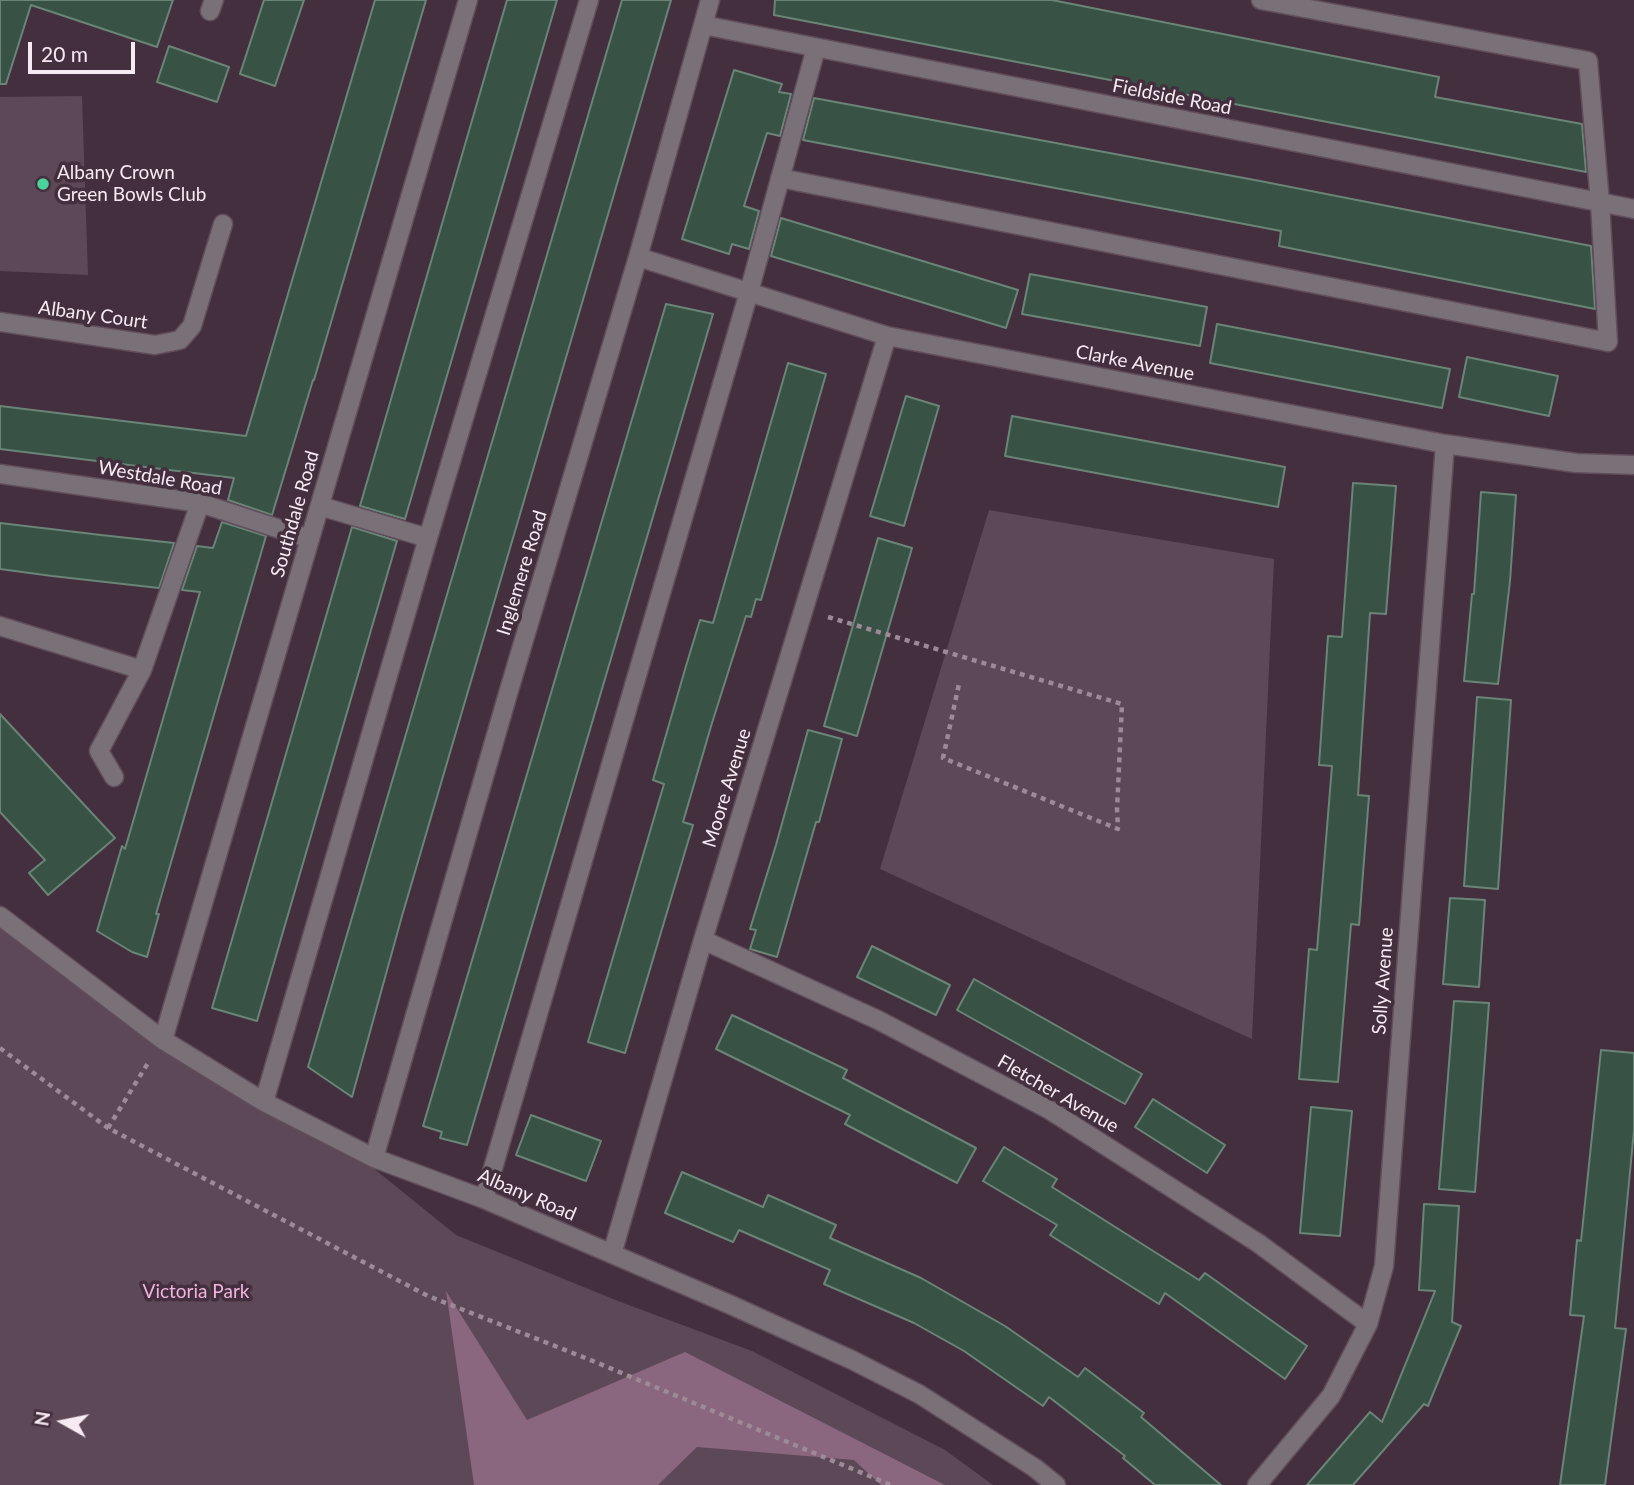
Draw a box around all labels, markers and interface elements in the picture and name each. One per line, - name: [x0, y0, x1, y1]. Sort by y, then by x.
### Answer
- scale bar: [32, 28, 138, 72]
- text: 20 m: [41, 41, 88, 66]
- street label: Fieldside Road: [1110, 74, 1234, 120]
- place label: Albany Crown Green Bowls Club: [57, 162, 206, 206]
- marker: Albany Crown Green Bowls Club: [35, 176, 51, 192]
- street label: Albany Court: [37, 296, 149, 334]
- street label: Clarke Avenue: [1074, 340, 1196, 386]
- street label: Southdale Road: [266, 448, 324, 580]
- street label: Westdale Road: [96, 456, 224, 500]
- street label: Inglemere Road: [492, 508, 552, 638]
- street label: Moore Avenue: [698, 726, 756, 850]
- street label: Solly Avenue: [1368, 927, 1398, 1035]
- street label: Fletcher Avenue: [993, 1050, 1123, 1138]
- street label: Albany Road: [474, 1164, 580, 1226]
- park label: Victoria Park: [143, 1281, 249, 1303]
- north arrow: [28, 1387, 98, 1457]
- text: N: [29, 1410, 54, 1428]

